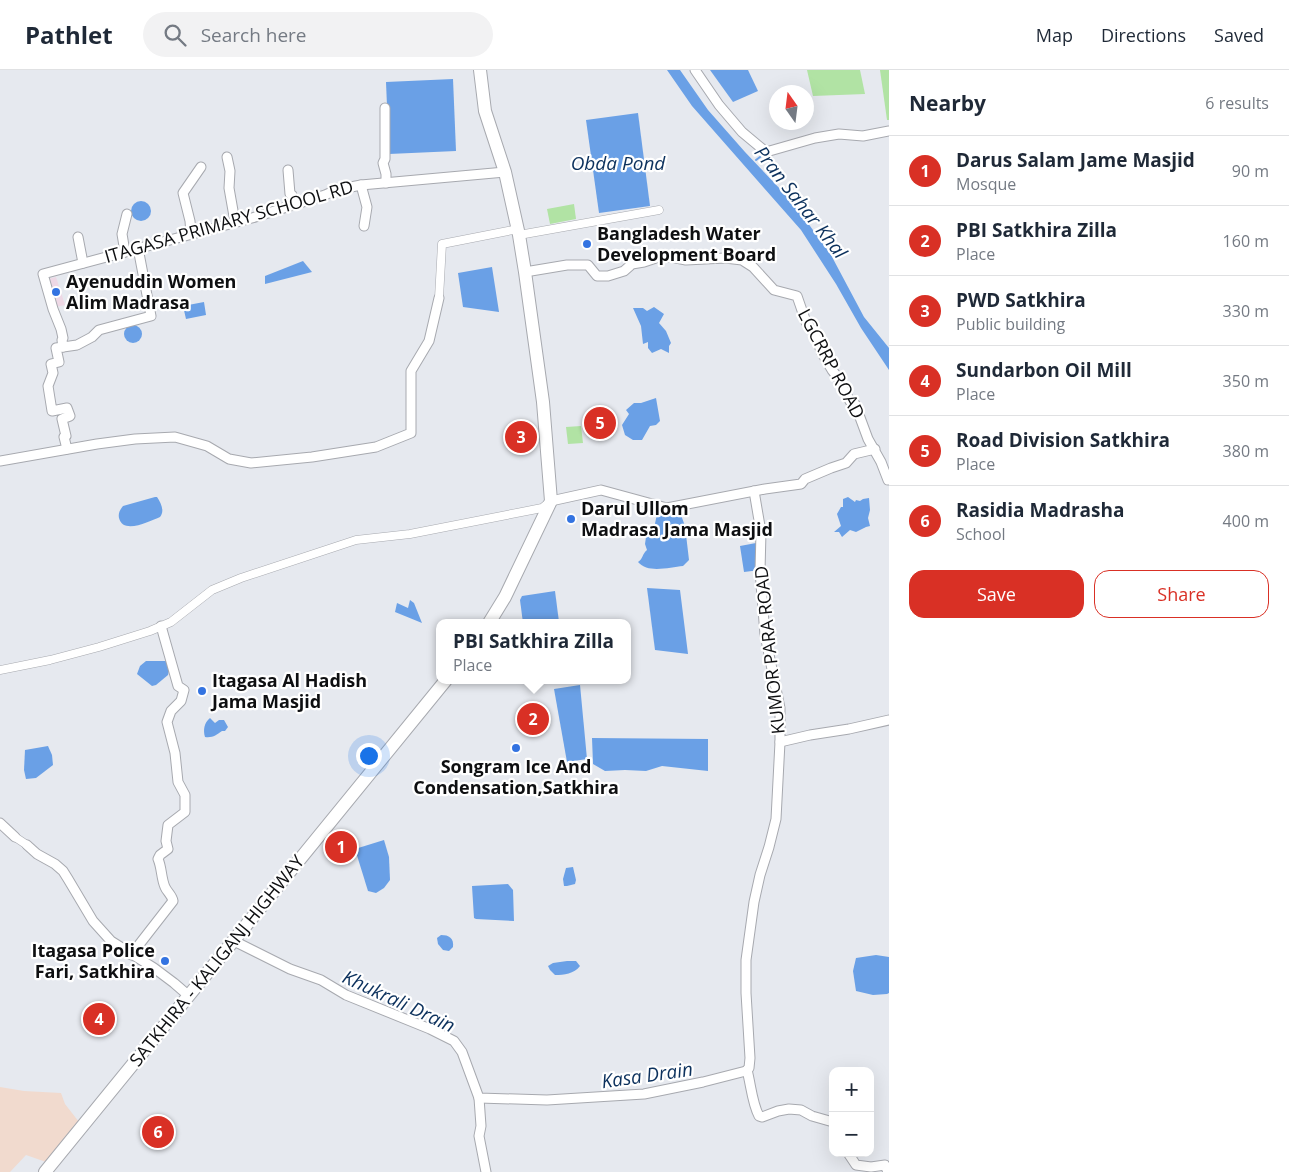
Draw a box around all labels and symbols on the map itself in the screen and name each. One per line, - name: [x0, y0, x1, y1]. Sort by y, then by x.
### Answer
- north arrow: [769, 85, 814, 130]
- water label: Pran Sahar Khal: [749, 140, 854, 265]
- water label: Obda Pond: [571, 150, 666, 176]
- street label: ITAGASA PRIMARY SCHOOL RD: [101, 174, 356, 268]
- place label: Bangladesh Water Development Board: [597, 221, 776, 266]
- marker: Bangladesh Water Development Board: [581, 238, 593, 250]
- place label: Ayenuddin Women Alim Madrasa: [66, 269, 236, 314]
- marker: Ayenuddin Women Alim Madrasa: [50, 286, 62, 298]
- street label: LGCRRP ROAD: [793, 304, 871, 423]
- pin: 5: [584, 404, 616, 442]
- pin: 3: [505, 418, 537, 456]
- place label: Darul Ullom Madrasa Jama Masjid: [581, 496, 773, 541]
- marker: Darul Ullom Madrasa Jama Masjid: [565, 513, 577, 525]
- street label: KUMOR PARA ROAD: [748, 565, 790, 735]
- place label: Itagasa Al Hadish Jama Masjid: [210, 668, 367, 713]
- marker: Itagasa Al Hadish Jama Masjid: [196, 685, 208, 697]
- pin: 2: [517, 700, 549, 738]
- marker: Songram Ice And Condensation,Satkhira: [510, 742, 522, 754]
- your location: [356, 743, 382, 769]
- place label: Songram Ice And Condensation,Satkhira: [413, 754, 619, 799]
- pin: 1: [325, 828, 357, 866]
- street label: SATKHIRA - KALIGANJ HIGHWAY: [123, 849, 310, 1071]
- place label: Itagasa Police Fari, Satkhira: [31, 938, 155, 983]
- marker: Itagasa Police Fari, Satkhira: [159, 955, 171, 967]
- water label: Khukrali Drain: [339, 964, 459, 1038]
- pin: 4: [83, 1000, 115, 1038]
- water label: Kasa Drain: [600, 1056, 694, 1094]
- pin: 6: [142, 1113, 174, 1151]

